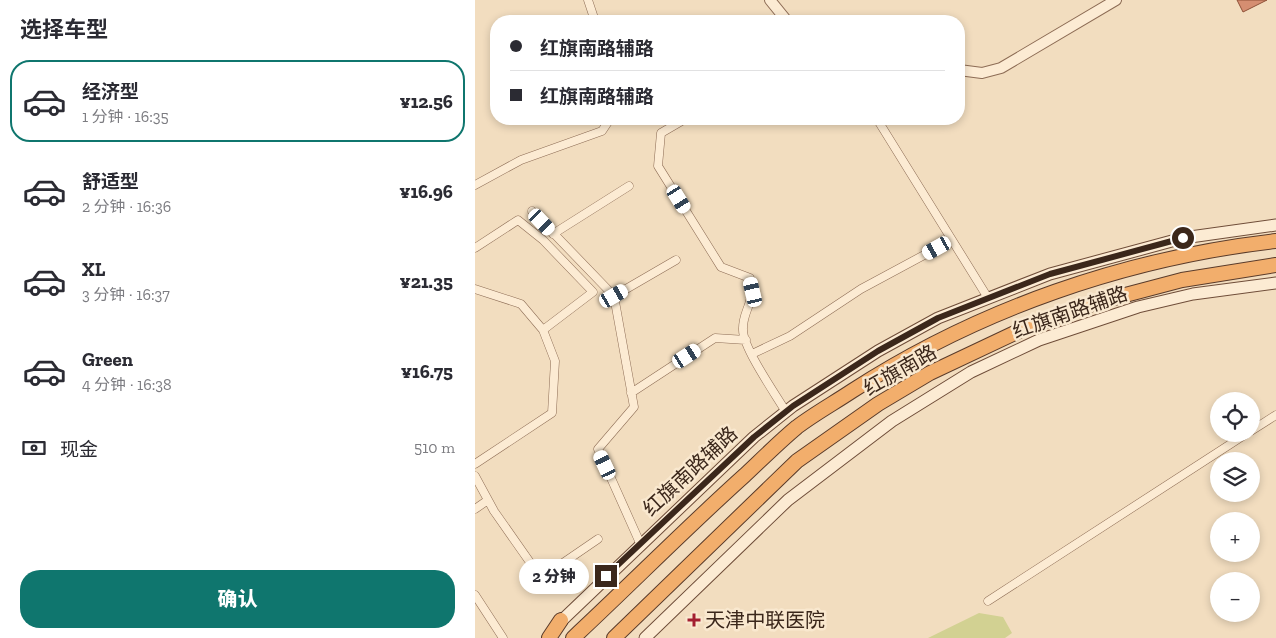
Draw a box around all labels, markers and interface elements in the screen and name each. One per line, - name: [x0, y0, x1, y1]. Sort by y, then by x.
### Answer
- text: 选择车型: [20, 16, 108, 43]
- text: 红旗南路辅路: [540, 37, 654, 60]
- icon: car: [22, 79, 67, 124]
- text: 经济型: [82, 80, 139, 103]
- text: 红旗南路辅路: [540, 85, 654, 108]
- text: ¥12.56: [399, 90, 453, 113]
- text: 1 分钟 · 16:35: [82, 107, 169, 126]
- icon: car: [22, 169, 67, 214]
- text: 舒适型: [82, 170, 139, 193]
- text: ¥16.96: [399, 180, 453, 203]
- car: [664, 182, 693, 216]
- text: 2 分钟 · 16:36: [82, 197, 171, 216]
- car: [526, 206, 557, 238]
- route start: [1172, 227, 1194, 249]
- car: [920, 234, 953, 262]
- text: XL: [82, 258, 105, 281]
- icon: car: [22, 259, 67, 304]
- text: ¥21.35: [399, 270, 453, 293]
- car: [742, 276, 763, 308]
- street label: 红旗南路辅路: [1009, 281, 1131, 343]
- car: [597, 282, 630, 310]
- text: 3 分钟 · 16:37: [82, 285, 170, 304]
- street label: 红旗南路: [859, 340, 941, 400]
- car: [670, 342, 703, 370]
- text: Green: [82, 348, 133, 371]
- icon: car: [22, 349, 67, 394]
- text: ¥16.75: [401, 360, 453, 383]
- text: 4 分钟 · 16:38: [82, 375, 172, 394]
- map controls: [1210, 392, 1260, 622]
- button: locate: [1210, 392, 1260, 442]
- street label: 红旗南路辅路: [638, 421, 742, 521]
- icon: cash: [20, 434, 48, 462]
- text: 现金: [60, 438, 98, 461]
- text: 510 m: [414, 438, 455, 457]
- car: [591, 448, 618, 482]
- button: layers: [1210, 452, 1260, 502]
- button: +: [1210, 512, 1260, 562]
- callout: 2 分钟: [519, 558, 589, 594]
- route end: [595, 565, 617, 587]
- text: 2 分钟: [532, 567, 576, 586]
- button: 确认: [20, 570, 455, 628]
- button: −: [1210, 572, 1260, 622]
- place label: 天津中联医院: [705, 608, 825, 632]
- marker: 天津中联医院: [687, 613, 701, 627]

